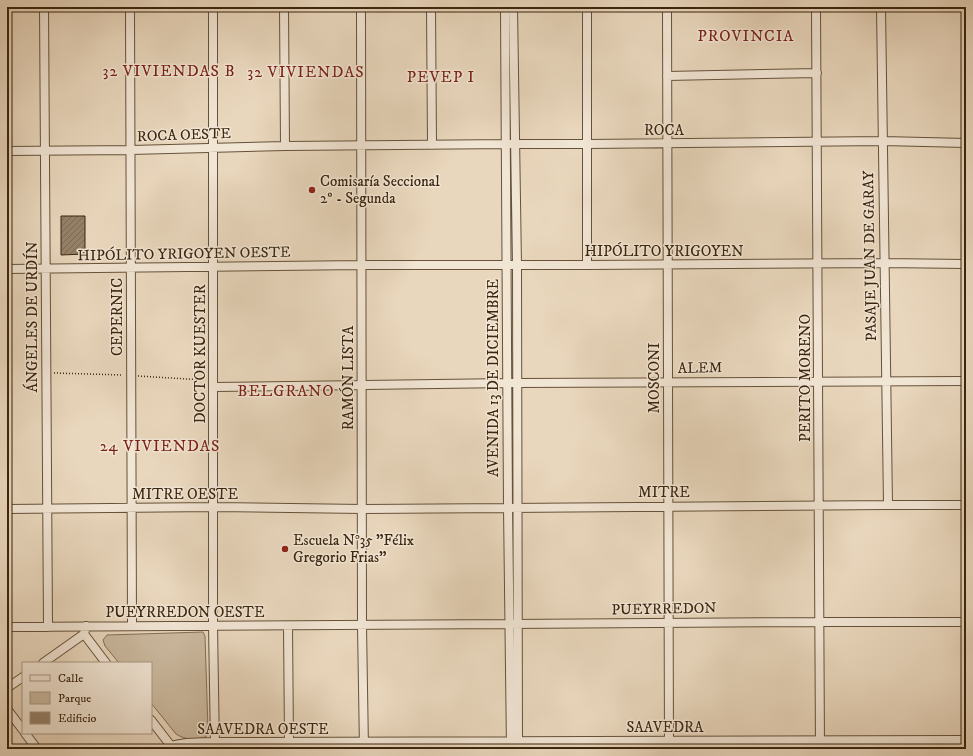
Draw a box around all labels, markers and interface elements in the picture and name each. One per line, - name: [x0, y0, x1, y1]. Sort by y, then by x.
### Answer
- district label: PROVINCIA: [697, 26, 795, 46]
- district label: 32 VIVIENDAS B: [102, 61, 236, 81]
- district label: 32 VIVIENDAS: [247, 62, 365, 82]
- district label: PEVEP I: [407, 67, 475, 87]
- street label: ROCA: [644, 121, 684, 140]
- street label: ROCA OESTE: [137, 124, 232, 146]
- street label: PASAJE JUAN DE GARAY: [859, 170, 881, 342]
- place label: Comisaría Seccional 2º - Segunda: [320, 172, 440, 208]
- marker: Comisaría Seccional 2º - Segunda: [307, 185, 317, 195]
- street label: ÁNGELES DE URDÍN: [22, 241, 42, 393]
- street label: HIPÓLITO YRIGOYEN: [584, 242, 744, 261]
- street label: HIPÓLITO YRIGOYEN OESTE: [77, 243, 291, 265]
- street label: CEPERNIC: [108, 278, 127, 356]
- street label: AVENIDA 13 DE DICIEMBRE: [484, 279, 503, 477]
- street label: DOCTOR KUESTER: [191, 284, 210, 424]
- street label: PERITO MORENO: [796, 314, 815, 442]
- street label: RAMÓN LISTA: [339, 325, 358, 430]
- street label: MOSCONI: [645, 343, 664, 413]
- street label: ALEM: [677, 358, 723, 378]
- district label: BELGRANO: [237, 381, 335, 401]
- district label: 24 VIVIENDAS: [100, 436, 220, 456]
- street label: MITRE: [638, 483, 690, 502]
- street label: MITRE OESTE: [132, 485, 238, 504]
- place label: Escuela N°35 "Félix Gregorio Frias": [293, 531, 415, 567]
- marker: Escuela N°35 "Félix Gregorio Frias": [280, 544, 290, 554]
- street label: PUEYRREDON: [611, 599, 717, 619]
- street label: PUEYRREDON OESTE: [105, 603, 265, 622]
- legend: [22, 662, 152, 734]
- text: Calle: [58, 671, 83, 686]
- text: Parque: [58, 691, 91, 706]
- text: Edificio: [58, 711, 97, 726]
- street label: SAAVEDRA: [626, 718, 704, 737]
- street label: SAAVEDRA OESTE: [197, 720, 329, 739]

